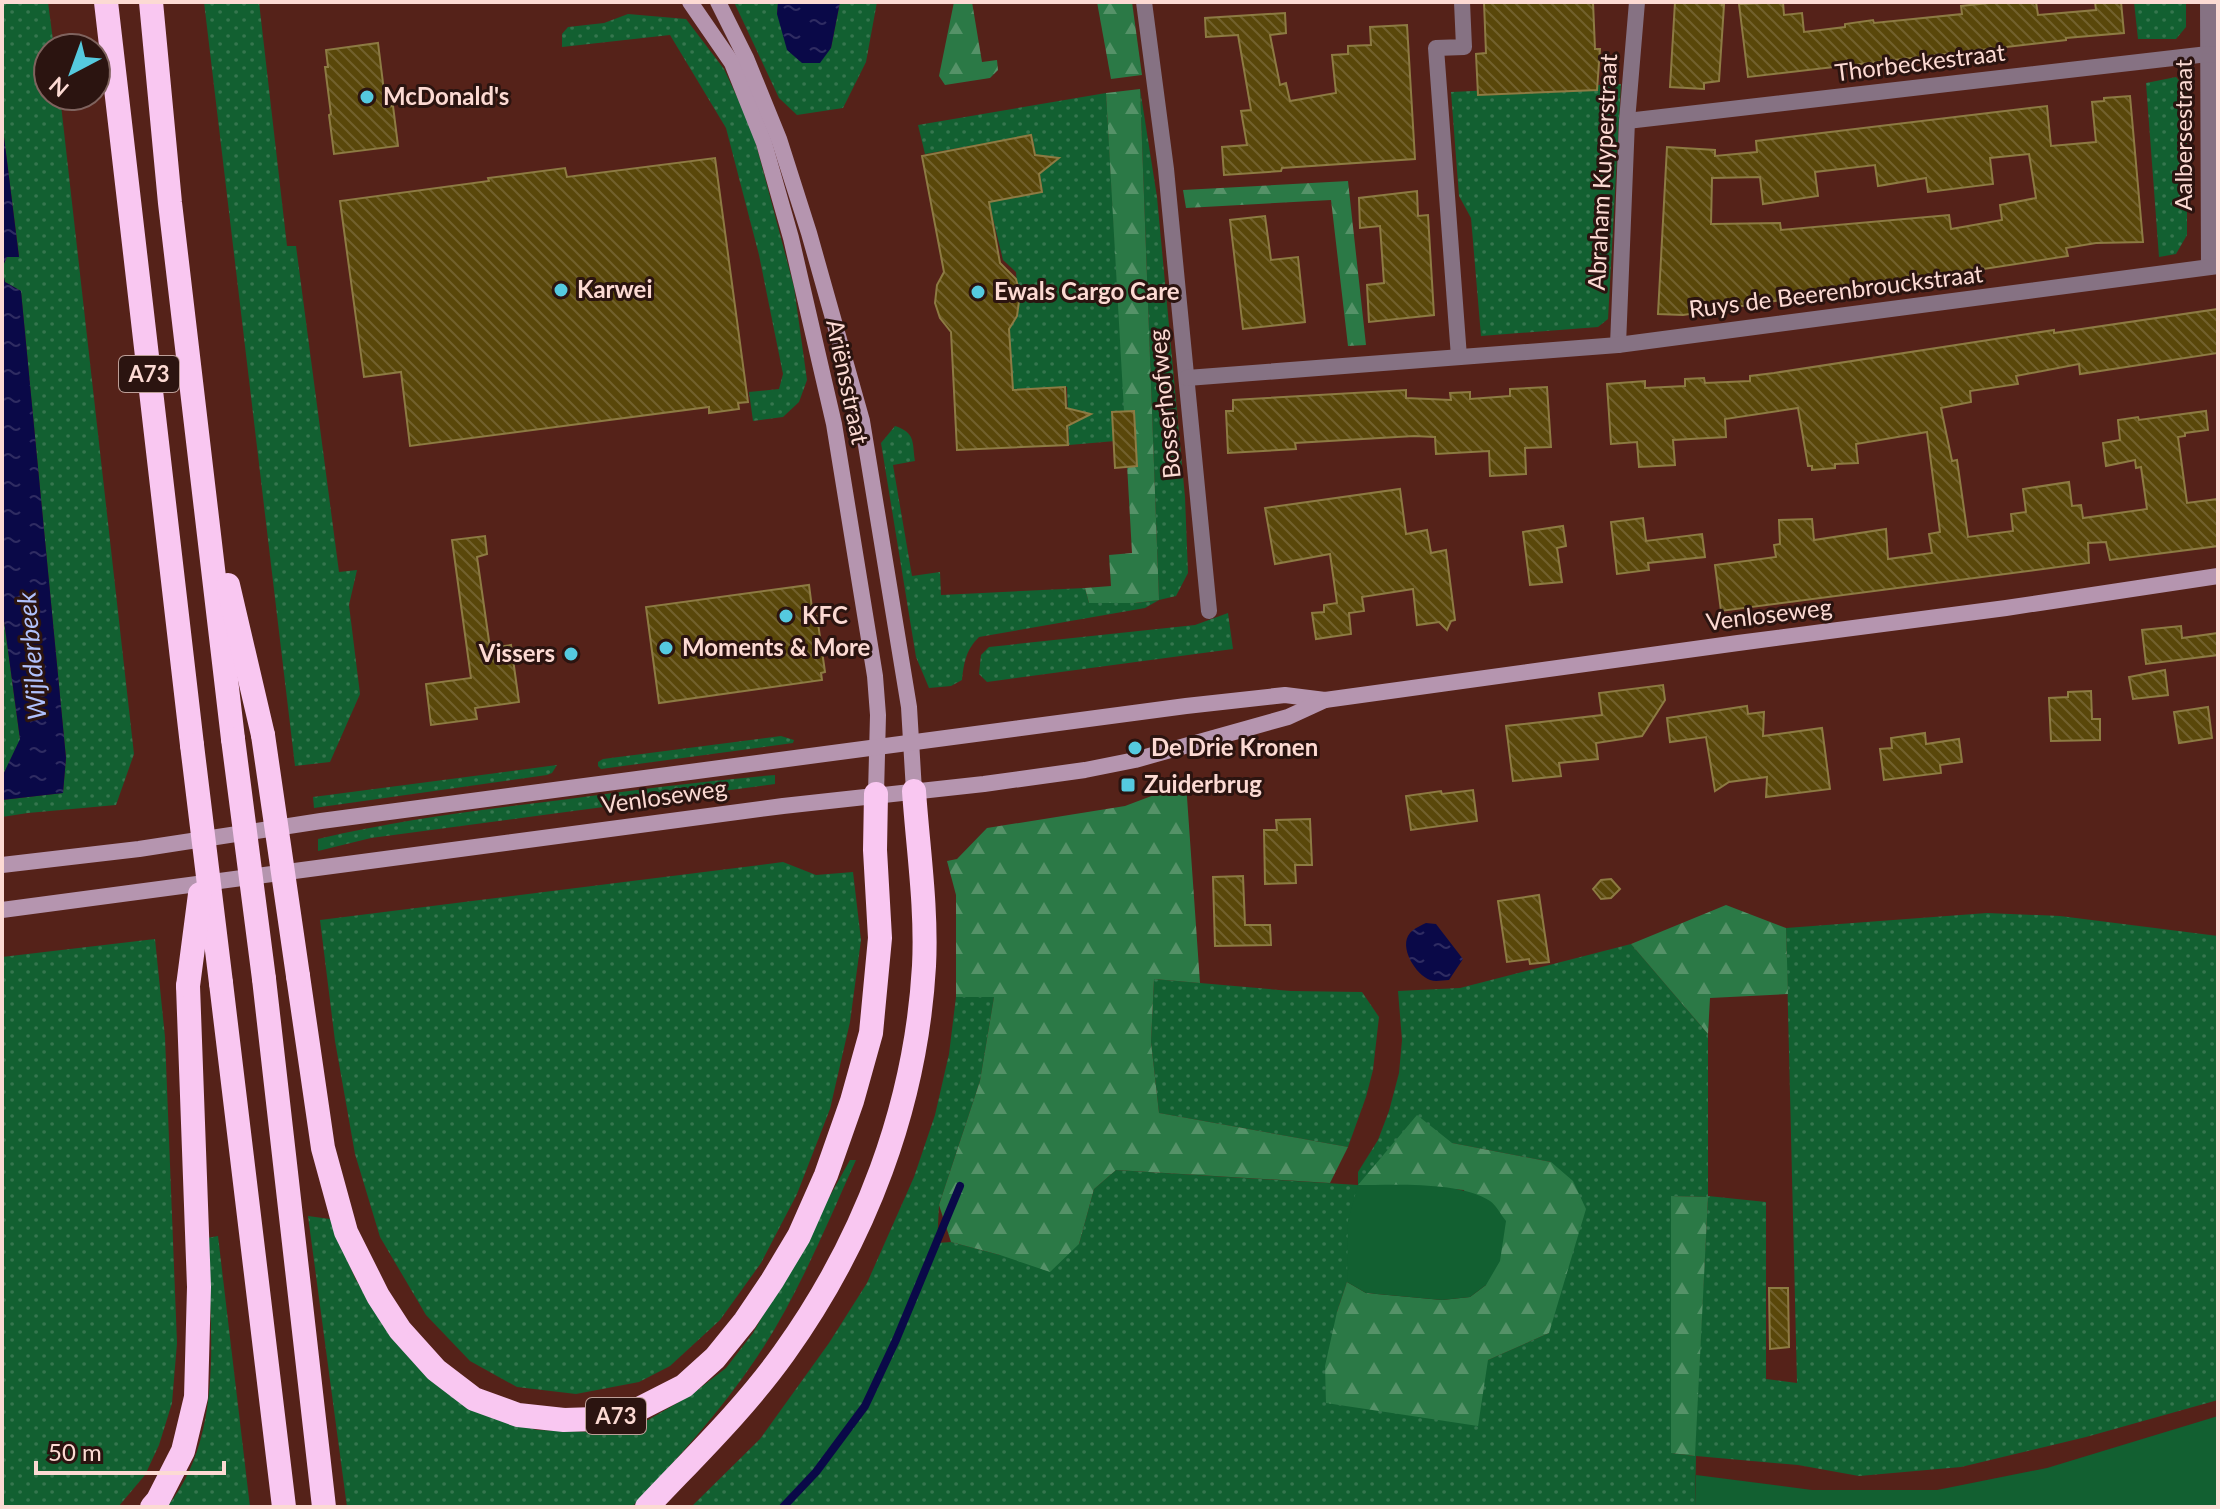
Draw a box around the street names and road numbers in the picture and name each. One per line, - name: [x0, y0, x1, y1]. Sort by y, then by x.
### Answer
- street label: Thorbeckestraat: [1833, 37, 2007, 86]
- street label: Abraham Kuyperstraat: [1581, 52, 1622, 291]
- street label: Aalbersestraat: [2168, 59, 2197, 211]
- street label: Ruys de Beerenbrouckstraat: [1687, 258, 1985, 323]
- street label: Ariënsstraat: [821, 317, 876, 447]
- street label: Bosserhofweg: [1141, 328, 1186, 480]
- road number: A73: [119, 356, 179, 392]
- street label: Venloseweg: [1704, 591, 1833, 636]
- street label: Venloseweg: [599, 772, 728, 819]
- road number: A73: [586, 1398, 646, 1434]

